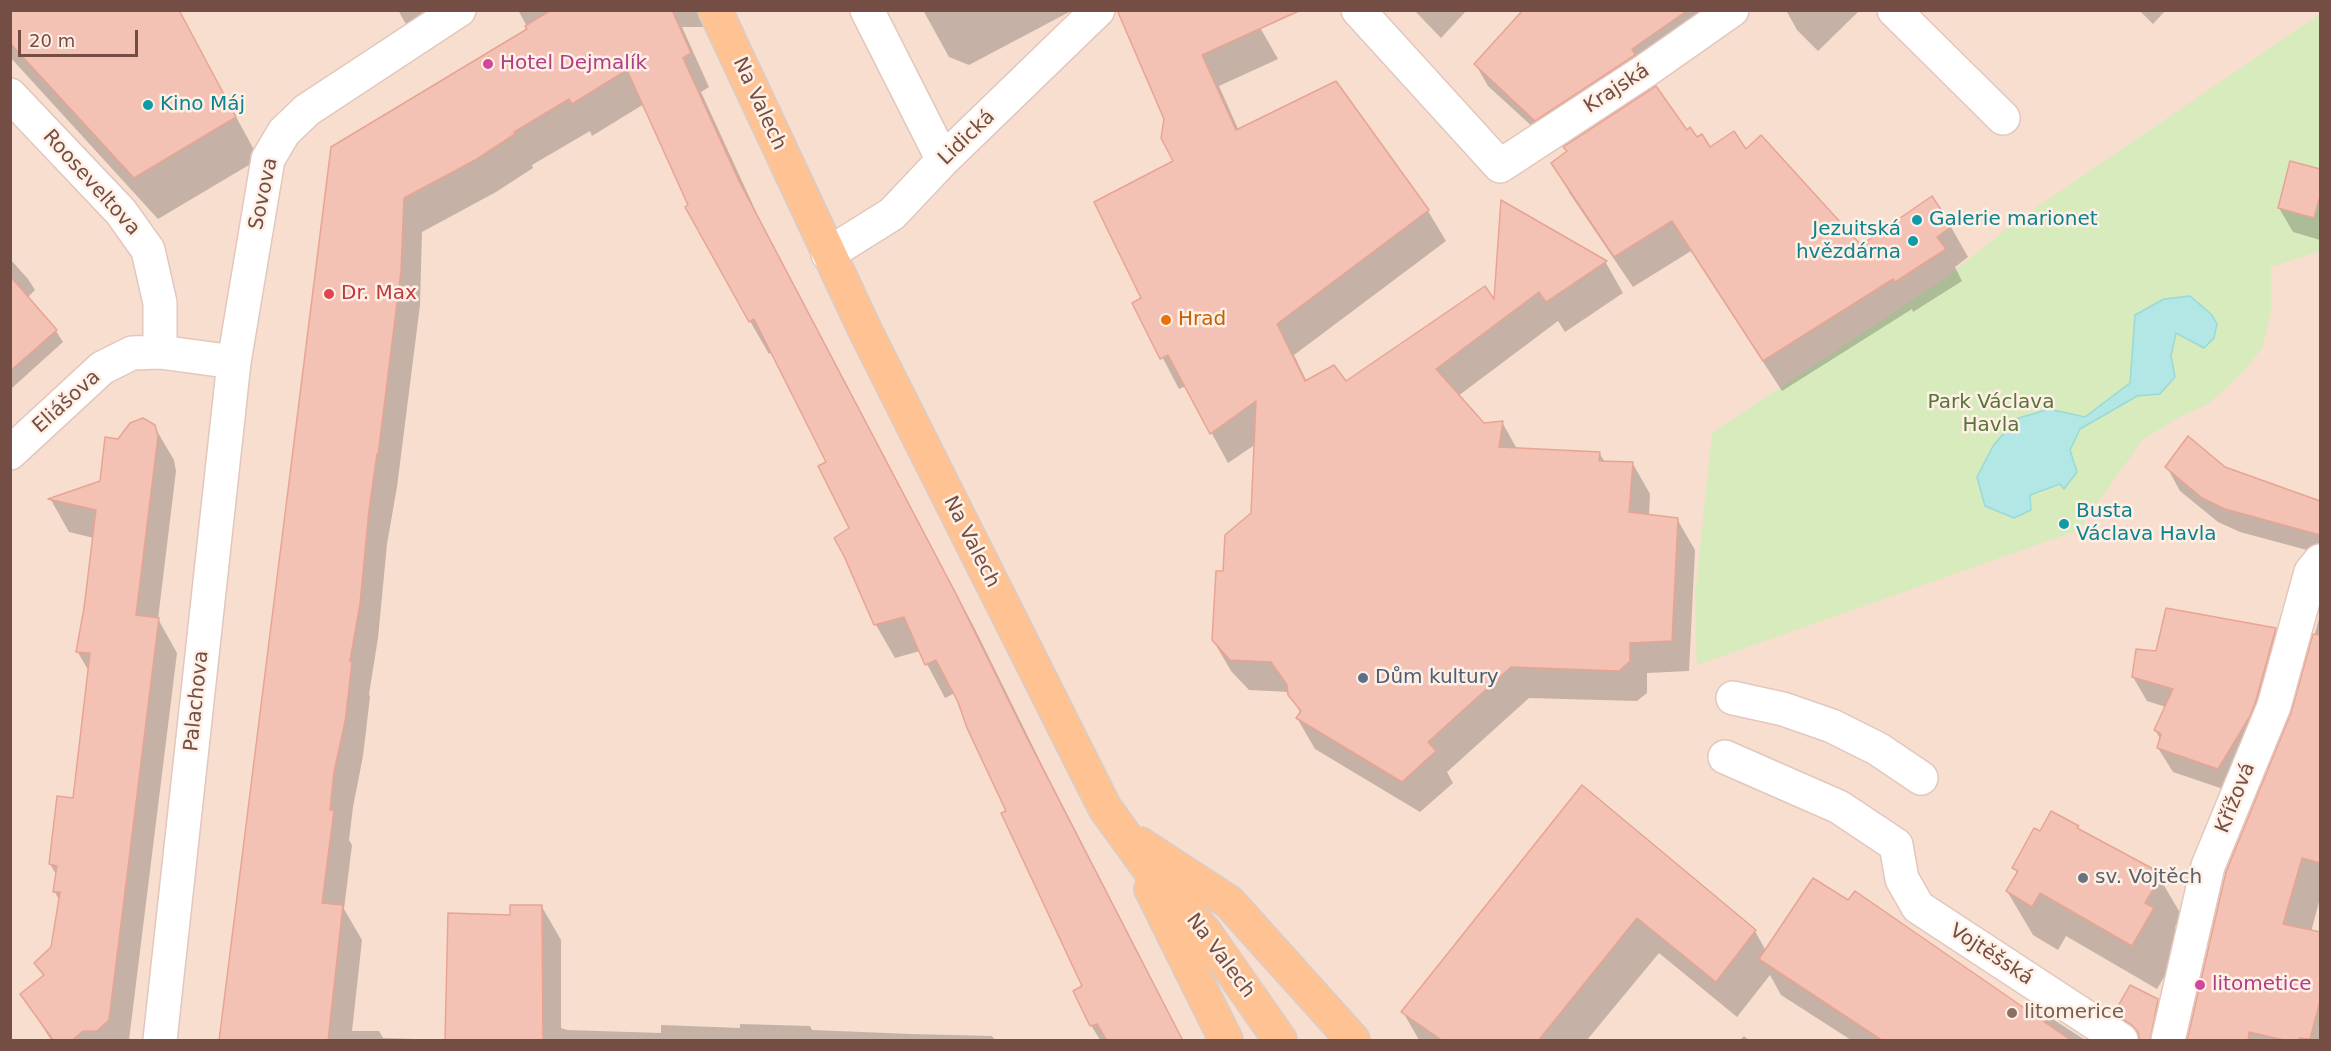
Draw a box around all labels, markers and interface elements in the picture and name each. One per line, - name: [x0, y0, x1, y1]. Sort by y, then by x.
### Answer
- scale bar: [21, 18, 141, 56]
- text: 20 m: [29, 30, 75, 51]
- place label: Hotel Dejmalík: [500, 52, 647, 76]
- street label: Na Valech: [727, 54, 791, 154]
- marker: Hotel Dejmalík: [481, 57, 495, 71]
- street label: Krajská: [1580, 59, 1654, 119]
- place label: Kino Máj: [160, 93, 245, 117]
- marker: Kino Máj: [141, 98, 155, 112]
- street label: Lidická: [934, 105, 1000, 171]
- street label: Rooseveltova: [37, 125, 145, 241]
- street label: Sovova: [245, 156, 283, 232]
- place label: Galerie marionet: [1929, 208, 2098, 232]
- marker: Galerie marionet: [1910, 213, 1924, 227]
- place label: Jezuitská hvězdárna: [1796, 218, 1901, 265]
- marker: Jezuitská hvězdárna: [1906, 234, 1920, 248]
- place label: Dr. Max: [341, 282, 417, 306]
- marker: Dr. Max: [322, 287, 336, 301]
- place label: Hrad: [1178, 308, 1226, 332]
- marker: Hrad: [1159, 313, 1173, 327]
- street label: Eliášova: [28, 365, 106, 439]
- park label: Park Václava Havla: [1928, 391, 2054, 438]
- street label: Na Valech: [938, 492, 1004, 592]
- place label: Busta Václava Havla: [2076, 500, 2217, 547]
- marker: Busta Václava Havla: [2057, 517, 2071, 531]
- street label: Palachova: [180, 649, 214, 753]
- place label: Dům kultury: [1375, 666, 1499, 690]
- marker: Dům kultury: [1356, 671, 1370, 685]
- street label: Křížová: [2211, 759, 2261, 837]
- place label: sv. Vojtěch: [2095, 866, 2202, 890]
- marker: sv. Vojtěch: [2076, 871, 2090, 885]
- street label: Na Valech: [1180, 909, 1260, 1003]
- street label: Vojtěšská: [1945, 919, 2037, 991]
- place label: litometice: [2212, 973, 2312, 997]
- marker: litometice: [2193, 978, 2207, 992]
- place label: litomerice: [2024, 1001, 2124, 1025]
- marker: litomerice: [2005, 1006, 2019, 1020]

